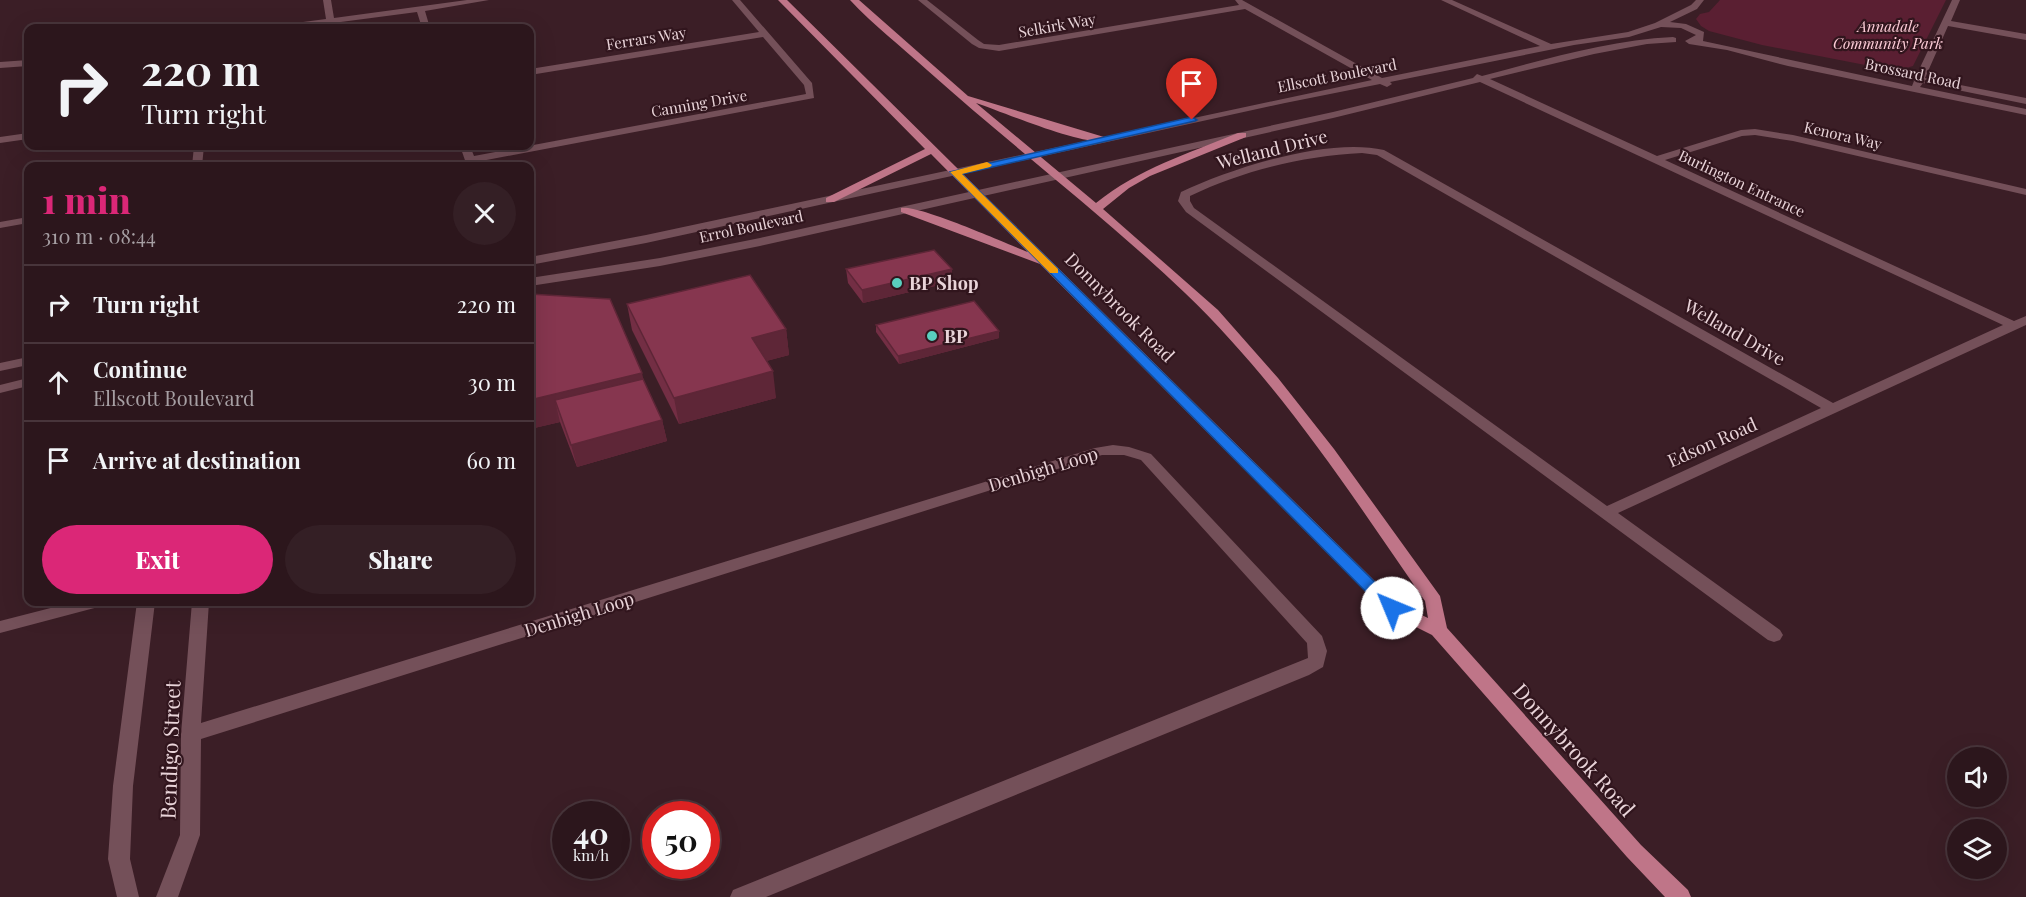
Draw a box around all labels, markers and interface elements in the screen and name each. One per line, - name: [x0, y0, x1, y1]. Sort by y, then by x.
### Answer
- street label: Selkirk Way: [1017, 8, 1098, 42]
- park label: Annadale Community Park: [1833, 16, 1943, 53]
- street label: Ferrars Way: [604, 22, 688, 54]
- text: 220 m: [141, 41, 260, 97]
- icon: right: [42, 48, 120, 126]
- street label: Brossard Road: [1863, 53, 1963, 93]
- street label: Ellscott Boulevard: [1276, 54, 1399, 96]
- pin: [1166, 58, 1217, 120]
- icon: arrive: [1175, 67, 1208, 100]
- street label: Canning Drive: [649, 85, 749, 121]
- text: Turn right: [141, 95, 266, 131]
- street label: Kenora Way: [1802, 116, 1884, 154]
- street label: Welland Drive: [1213, 124, 1330, 175]
- street label: Burlington Entrance: [1675, 145, 1809, 221]
- text: 1 min: [42, 175, 131, 223]
- button: close: [453, 182, 516, 245]
- street label: Errol Boulevard: [697, 205, 805, 247]
- text: 310 m · 08:44: [42, 222, 156, 249]
- street label: Donnybrook Road: [1060, 247, 1180, 367]
- place label: BP Shop: [909, 271, 979, 295]
- marker: BP Shop: [890, 276, 904, 290]
- icon: right: [42, 288, 75, 321]
- text: Turn right: [93, 289, 199, 319]
- text: 220 m: [457, 289, 516, 319]
- street label: Welland Drive: [1679, 293, 1790, 371]
- place label: BP: [944, 324, 968, 348]
- marker: BP: [925, 329, 939, 343]
- text: Continue: [93, 354, 187, 384]
- icon: ahead: [42, 366, 75, 399]
- text: 30 m: [468, 367, 516, 397]
- text: Ellscott Boulevard: [93, 384, 255, 411]
- street label: Edson Road: [1663, 411, 1761, 472]
- street label: Denbigh Loop: [985, 441, 1101, 497]
- icon: arrive: [42, 444, 75, 477]
- text: Arrive at destination: [93, 445, 301, 475]
- text: 60 m: [466, 445, 516, 475]
- button: Exit: [42, 525, 273, 594]
- button: Share: [285, 525, 516, 594]
- position arrow: [1360, 576, 1424, 640]
- street label: Denbigh Loop: [521, 586, 637, 642]
- street label: Donnybrook Road: [1508, 676, 1642, 822]
- street label: Bendigo Street: [153, 680, 185, 820]
- map controls: [1947, 747, 2007, 879]
- button: sound: [1947, 747, 2007, 807]
- speed limit sign: 50: [642, 801, 720, 879]
- text: 40: [573, 813, 609, 853]
- button: layers: [1947, 819, 2007, 879]
- text: km/h: [573, 845, 609, 865]

